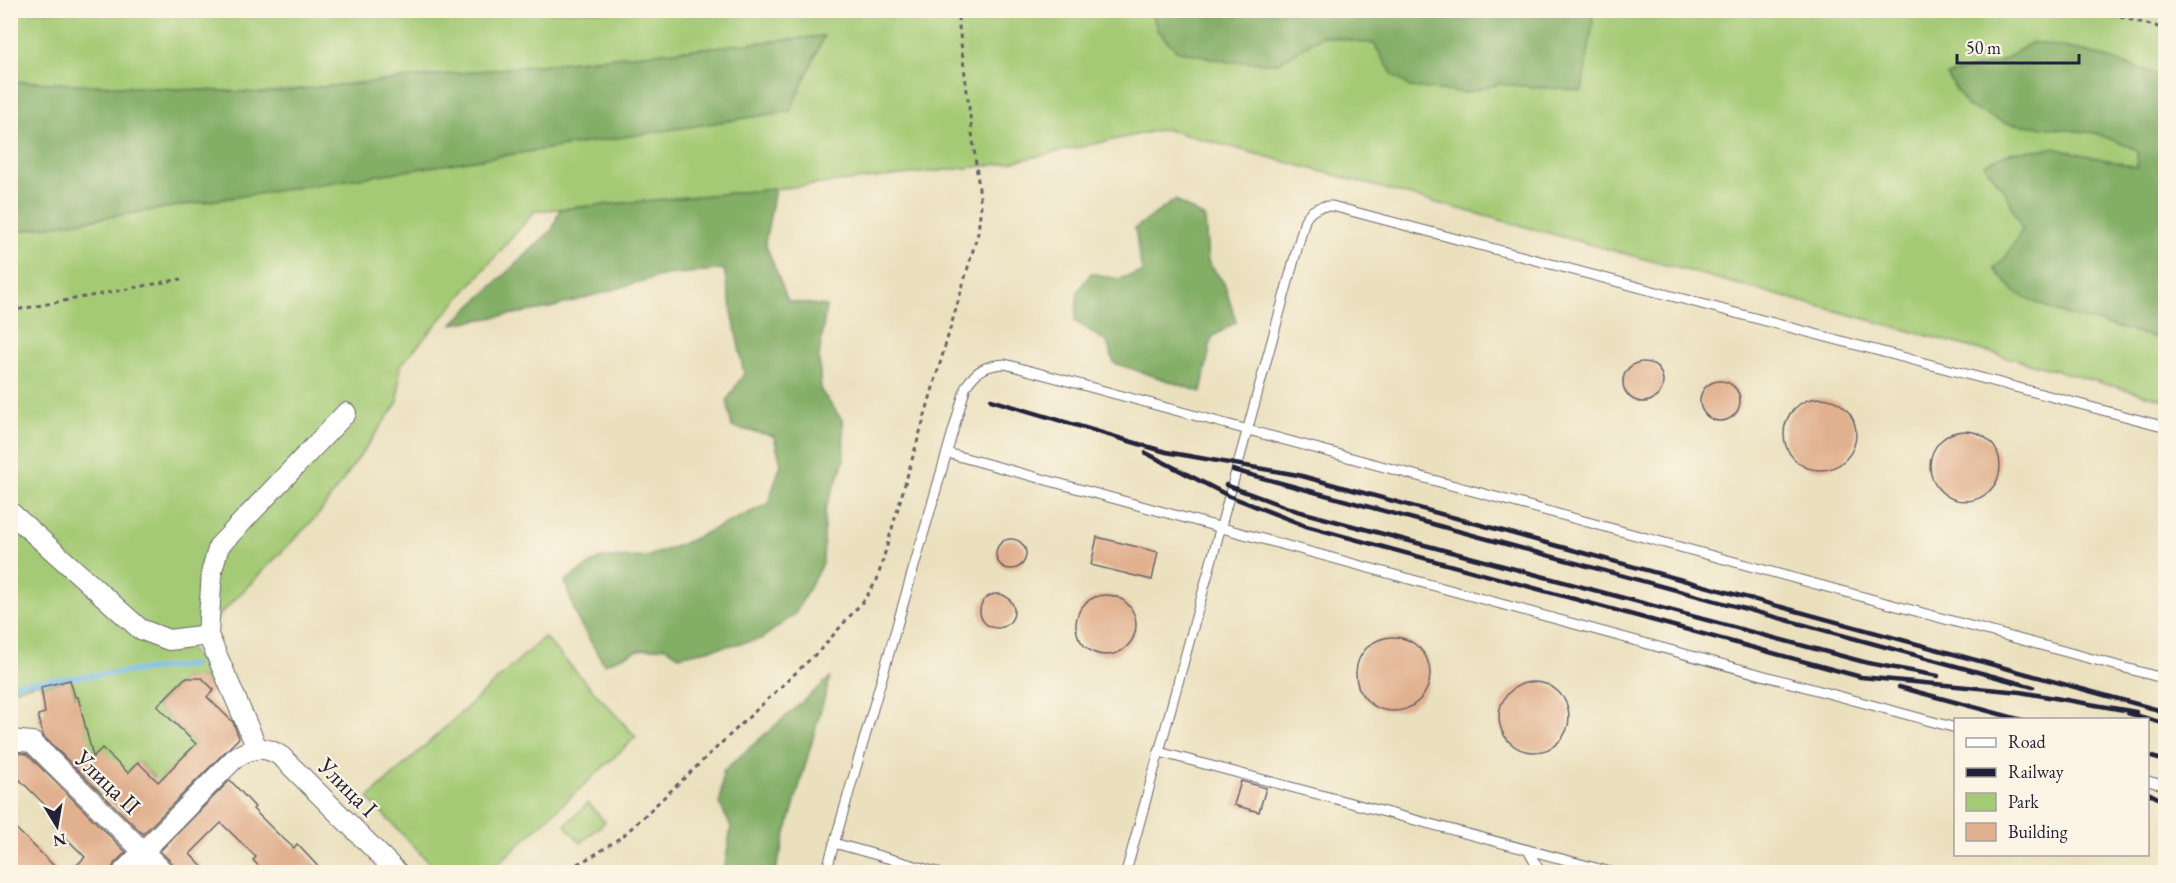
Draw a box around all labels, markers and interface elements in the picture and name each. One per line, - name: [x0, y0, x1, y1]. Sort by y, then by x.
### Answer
- scale bar: [1957, 27, 2078, 65]
- text: 50 m: [1966, 36, 2001, 59]
- legend: [1954, 718, 2149, 856]
- text: Road: [2008, 730, 2047, 753]
- street label: Улица II: [68, 742, 148, 821]
- street label: Улица I: [311, 750, 384, 823]
- text: Railway: [2008, 760, 2064, 783]
- text: Park: [2008, 790, 2039, 813]
- north arrow: [27, 796, 87, 856]
- text: Building: [2008, 820, 2068, 843]
- text: N: [51, 829, 68, 852]

